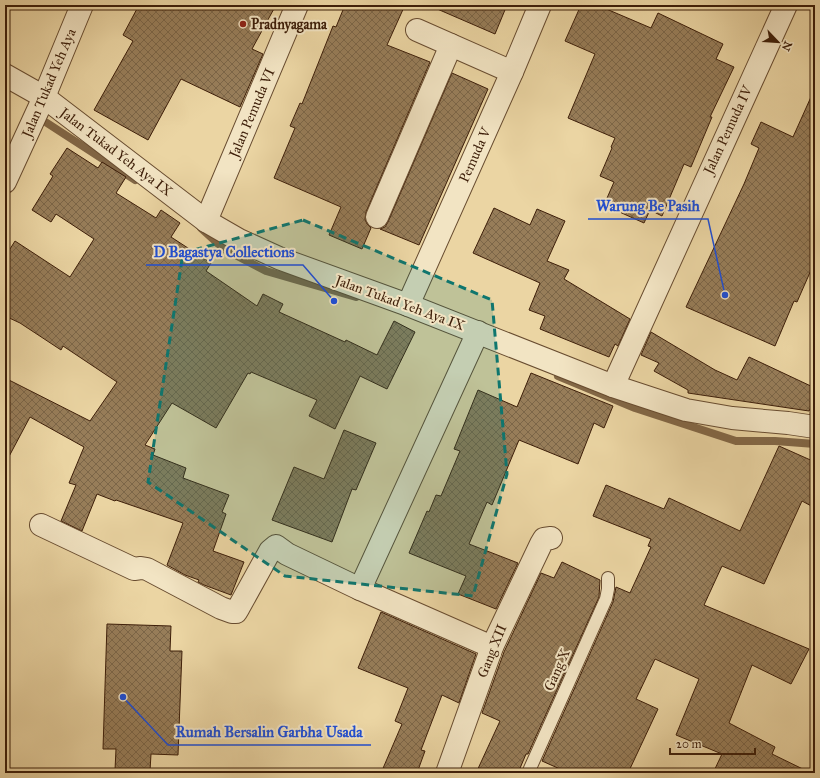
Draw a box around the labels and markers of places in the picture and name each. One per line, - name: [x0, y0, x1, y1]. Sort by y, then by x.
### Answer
- place label: Pradnyagama: [251, 16, 328, 34]
- marker: Pradnyagama: [238, 19, 248, 29]
- callout: Warung Be Pasih: [588, 192, 708, 219]
- callout: D Bagastya Collections: [146, 238, 303, 265]
- callout: Rumah Bersalin Garbha Usada: [168, 718, 371, 745]

